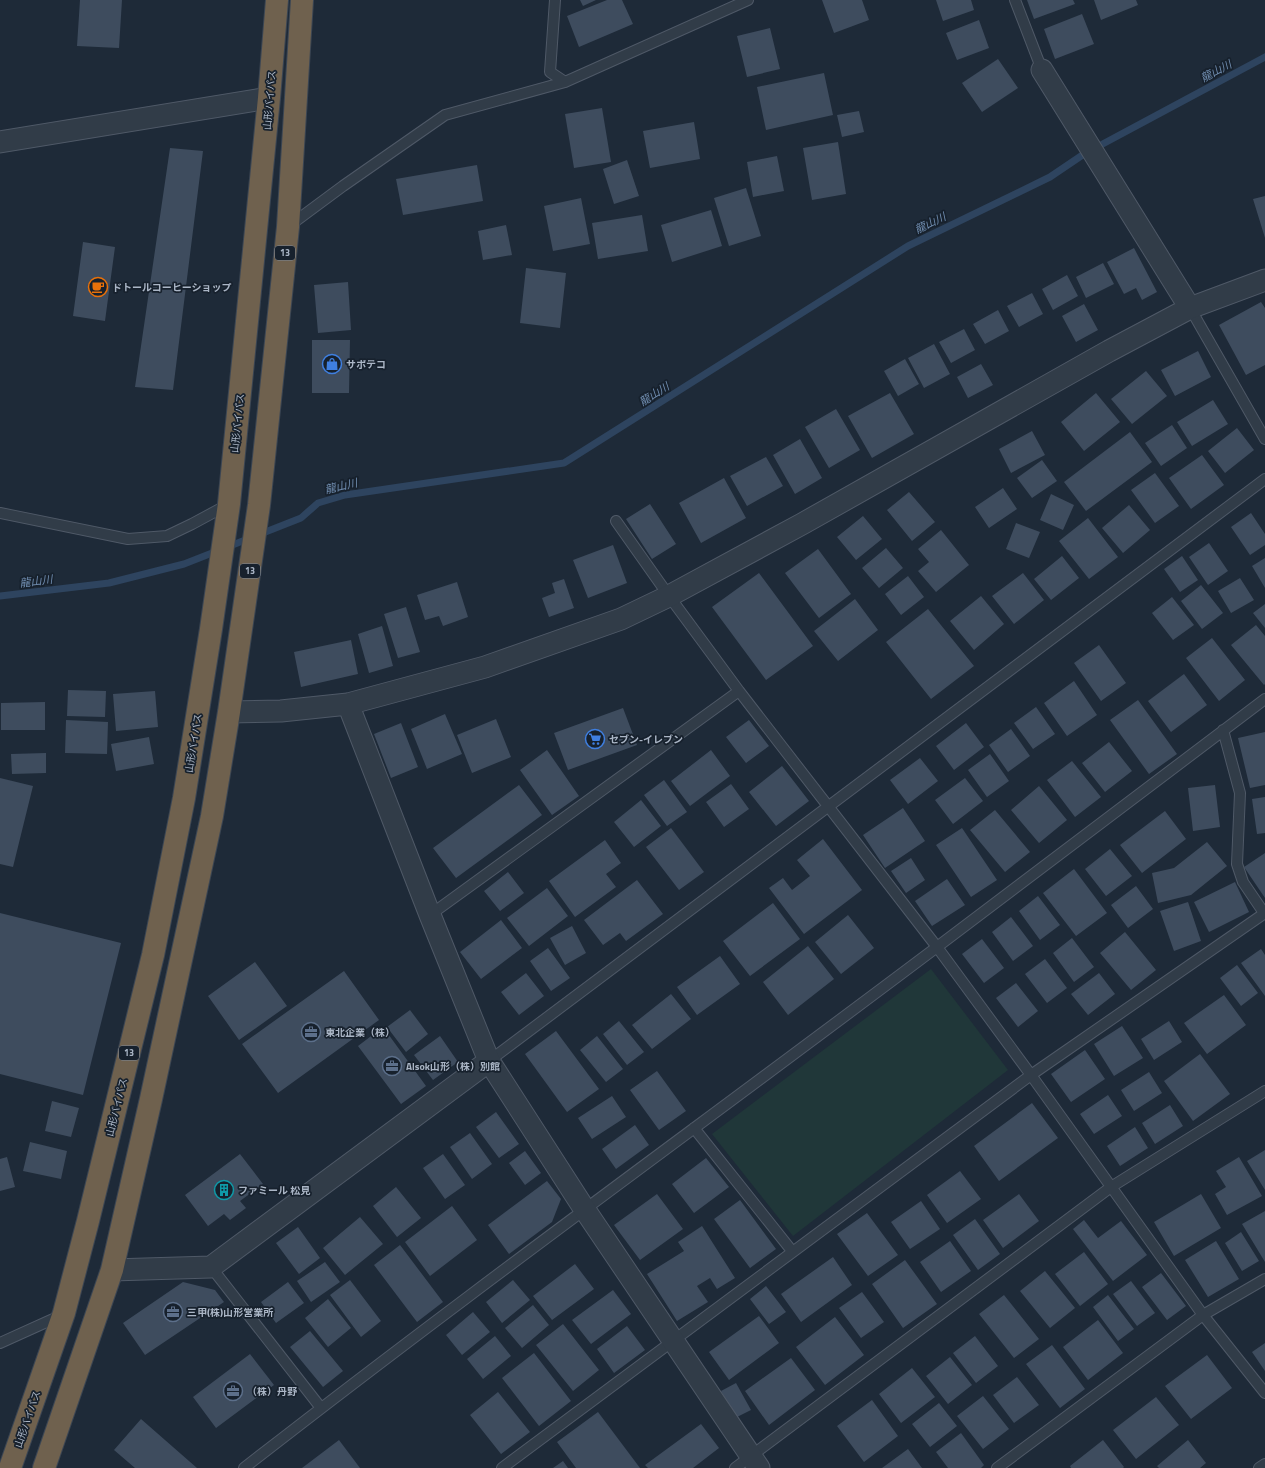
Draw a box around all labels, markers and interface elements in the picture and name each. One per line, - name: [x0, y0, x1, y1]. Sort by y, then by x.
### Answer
- water label: 龍山川: [1198, 56, 1235, 86]
- street label: 山形バイパス: [259, 70, 280, 130]
- water label: 龍山川: [912, 208, 949, 237]
- road number: 13: [275, 246, 295, 260]
- cafe icon: ドトールコーヒーショップ: [87, 276, 109, 298]
- place label: ドトールコーヒーショップ: [112, 280, 232, 295]
- shop icon: サポテコ: [321, 353, 343, 375]
- place label: サポテコ: [346, 357, 386, 372]
- water label: 龍山川: [636, 378, 673, 410]
- street label: 山形バイパス: [227, 393, 248, 454]
- water label: 龍山川: [323, 474, 360, 498]
- road number: 13: [240, 564, 260, 578]
- water label: 龍山川: [19, 571, 54, 591]
- street label: 山形バイパス: [181, 712, 206, 774]
- supermarket icon: セブン-イレブン: [584, 728, 606, 750]
- place label: セブン-イレブン: [609, 732, 683, 747]
- office icon: 東北企業（株）: [300, 1021, 322, 1043]
- place label: 東北企業（株）: [325, 1025, 395, 1040]
- road number: 13: [119, 1046, 139, 1060]
- office icon: Alsok山形（株）別館: [381, 1055, 403, 1077]
- place label: Alsok山形（株）別館: [406, 1059, 500, 1074]
- street label: 山形バイパス: [102, 1076, 131, 1138]
- building icon: ファミール 松見: [213, 1179, 235, 1201]
- place label: ファミール 松見: [238, 1183, 310, 1198]
- office icon: 三甲(株)山形営業所: [162, 1301, 184, 1323]
- place label: 三甲(株)山形営業所: [187, 1305, 273, 1320]
- office icon: （株）丹野: [222, 1380, 244, 1402]
- place label: （株）丹野: [247, 1384, 298, 1399]
- street label: 山形バイパス: [11, 1388, 44, 1450]

